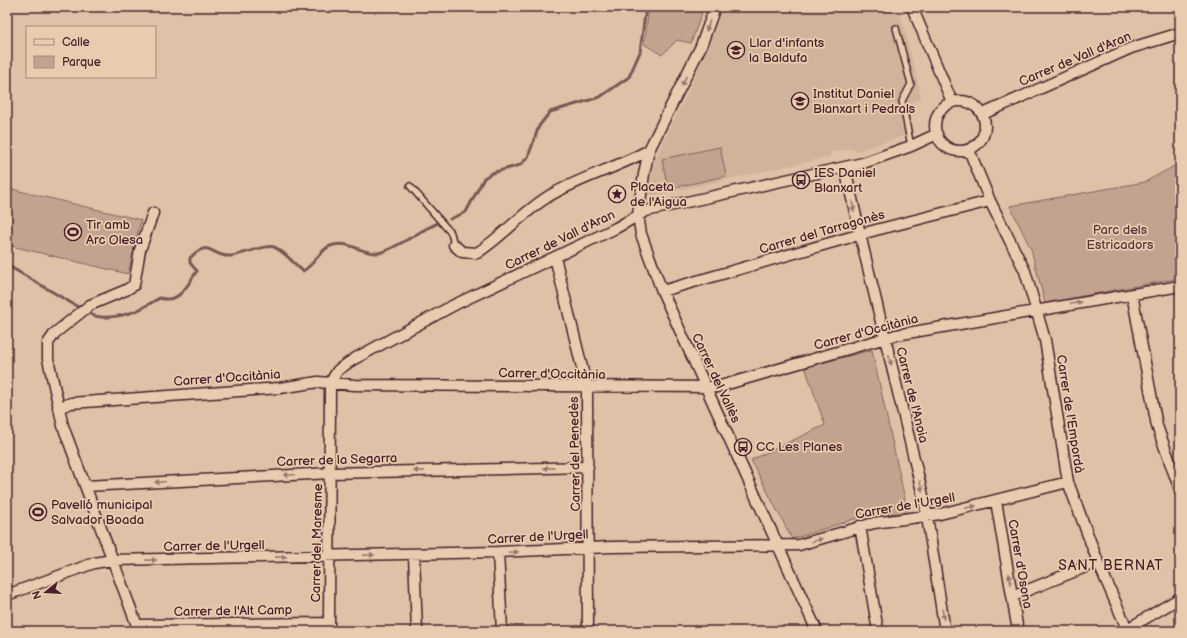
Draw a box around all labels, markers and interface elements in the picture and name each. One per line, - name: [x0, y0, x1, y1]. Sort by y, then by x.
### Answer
- one-way arrow: [705, 21, 711, 33]
- legend: [26, 26, 156, 78]
- street label: Carrer de Vall d'Aran: [1017, 28, 1133, 90]
- text: Calle: [62, 35, 90, 50]
- place label: Llar d'infants la Baldufa: [749, 35, 825, 66]
- school or university icon: Llar d'infants la Baldufa: [726, 40, 746, 60]
- text: Parque: [62, 55, 101, 70]
- one-way arrow: [681, 76, 687, 87]
- place label: Institut Daniel Blanxart i Pedrals: [813, 86, 916, 117]
- school or university icon: Institut Daniel Blanxart i Pedrals: [790, 91, 810, 111]
- place label: IES Daniel Blanxart: [814, 165, 876, 196]
- bus stop icon: IES Daniel Blanxart: [791, 170, 811, 190]
- place label: Placeta de l'Aigua: [630, 179, 687, 210]
- place icon: Placeta de l'Aigua: [607, 184, 627, 204]
- one-way arrow: [851, 200, 857, 212]
- street label: Carrer de Vall d'Aran: [502, 206, 618, 274]
- street label: Carrer del Tarragonès: [757, 206, 887, 258]
- place label: Tir amb Arc Olesa: [86, 217, 143, 248]
- sports icon: Tir amb Arc Olesa: [63, 222, 83, 242]
- park label: Parc dels Estricadors: [1087, 222, 1154, 253]
- one-way arrow: [1070, 300, 1082, 306]
- street label: Carrer d'Occitània: [812, 310, 920, 354]
- street label: Carrer del Vallès: [688, 331, 744, 426]
- street label: Carrer de l'Anoia: [892, 345, 932, 445]
- one-way arrow: [887, 354, 893, 366]
- street label: Carrer de l'Empordà: [1053, 354, 1087, 474]
- street label: Carrer d'Occitània: [498, 365, 606, 383]
- street label: Carrer d'Occitània: [173, 366, 281, 390]
- street label: Carrer del Penedès: [566, 396, 584, 512]
- bus stop icon: CC Les Planes: [733, 437, 753, 457]
- place label: CC Les Planes: [756, 439, 843, 455]
- street label: Carrer de la Segarra: [276, 450, 398, 470]
- one-way arrow: [542, 465, 555, 471]
- one-way arrow: [412, 468, 425, 474]
- one-way arrow: [283, 471, 296, 478]
- one-way arrow: [153, 479, 166, 485]
- one-way arrow: [918, 480, 924, 492]
- street label: Carrer del Maresme: [308, 483, 326, 603]
- street label: Carrer de l'Urgell: [854, 489, 956, 523]
- place label: Pavelló municipal Salvador Boada: [51, 497, 153, 528]
- sports icon: Pavelló municipal Salvador Boada: [28, 502, 48, 522]
- one-way arrow: [965, 503, 977, 509]
- street label: Carrer d'Osona: [1004, 518, 1036, 610]
- street label: Carrer de l'Urgell: [487, 526, 589, 548]
- one-way arrow: [811, 536, 823, 542]
- street label: Carrer de l'Urgell: [163, 537, 265, 555]
- one-way arrow: [507, 548, 519, 555]
- one-way arrow: [363, 552, 376, 558]
- one-way arrow: [275, 554, 288, 560]
- one-way arrow: [145, 557, 158, 563]
- district label: SANT BERNAT: [1058, 557, 1164, 574]
- north arrow: [26, 572, 66, 612]
- one-way arrow: [1007, 573, 1013, 585]
- text: N: [30, 589, 44, 601]
- street label: Carrer de l'Alt Camp: [174, 602, 292, 620]
- one-way arrow: [940, 608, 946, 620]

